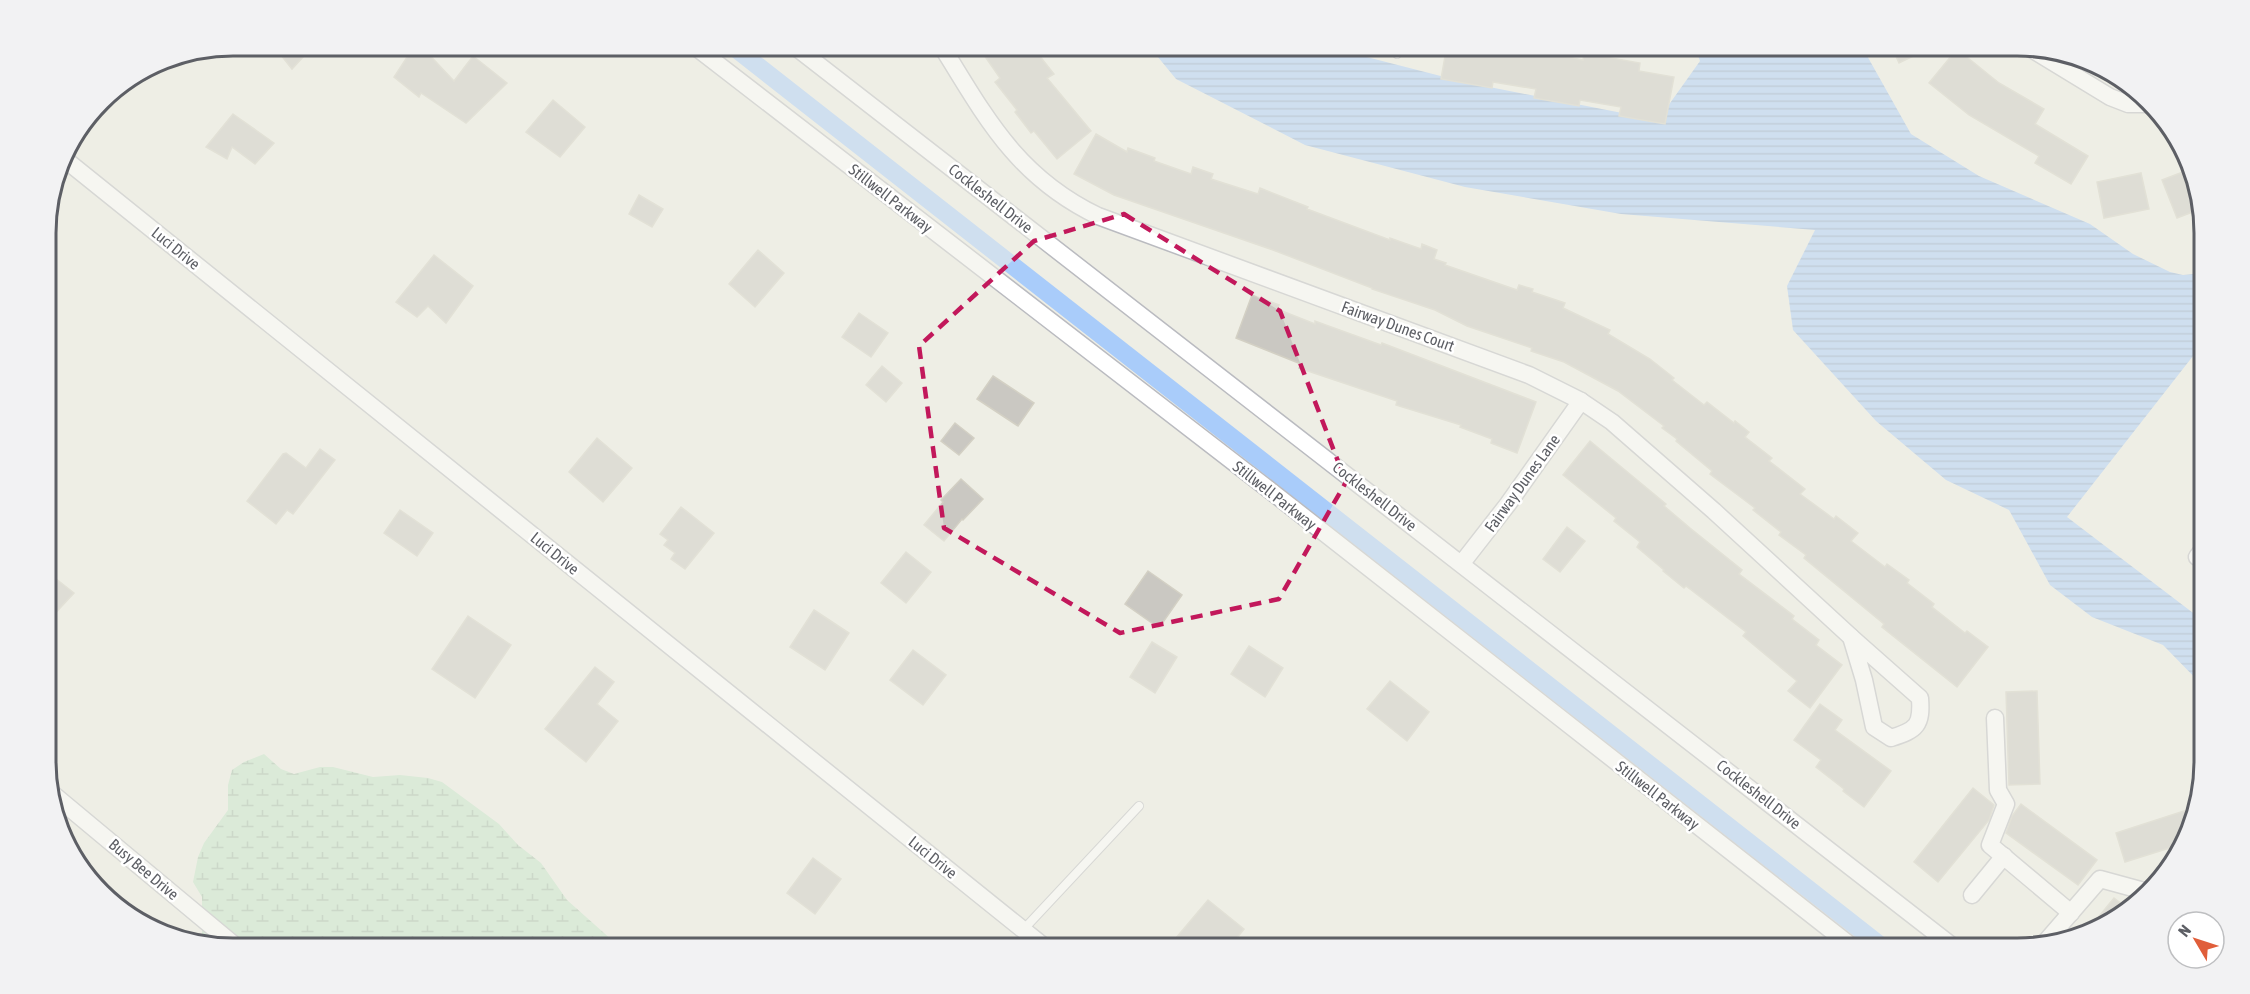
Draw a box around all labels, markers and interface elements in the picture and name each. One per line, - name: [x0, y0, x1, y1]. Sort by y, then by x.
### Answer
- street label: Stillwell Parkway: [845, 160, 937, 237]
- street label: Cockleshell Drive: [945, 160, 1037, 236]
- street label: Luci Drive: [148, 223, 204, 273]
- street label: Fairway Dunes Court: [1339, 297, 1457, 356]
- street label: Fairway Dunes Lane: [1481, 431, 1564, 536]
- street label: Stillwell Parkway: [1229, 457, 1321, 534]
- street label: Cockleshell Drive: [1329, 458, 1421, 534]
- street label: Luci Drive: [527, 528, 583, 578]
- street label: Cockleshell Drive: [1713, 756, 1805, 832]
- street label: Stillwell Parkway: [1612, 757, 1704, 834]
- street label: Luci Drive: [905, 832, 961, 882]
- street label: Busy Bee Drive: [105, 835, 182, 904]
- north arrow: [2166, 910, 2226, 970]
- text: N: [2174, 921, 2194, 940]

